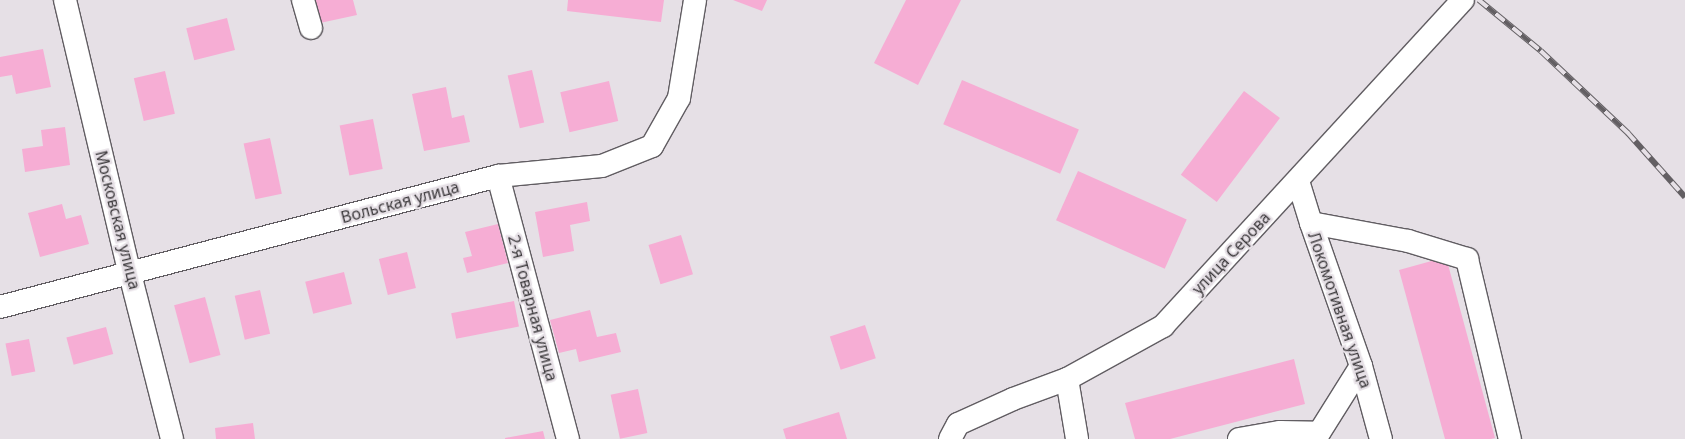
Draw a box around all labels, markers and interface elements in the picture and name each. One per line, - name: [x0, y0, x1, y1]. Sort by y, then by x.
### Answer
- street label: Московская улица: [91, 149, 145, 291]
- street label: Вольская улица: [339, 177, 461, 227]
- street label: улица Серова: [1188, 208, 1274, 298]
- street label: Локомотивная улица: [1304, 229, 1376, 391]
- street label: 2-я Товарная улица: [504, 233, 562, 383]

